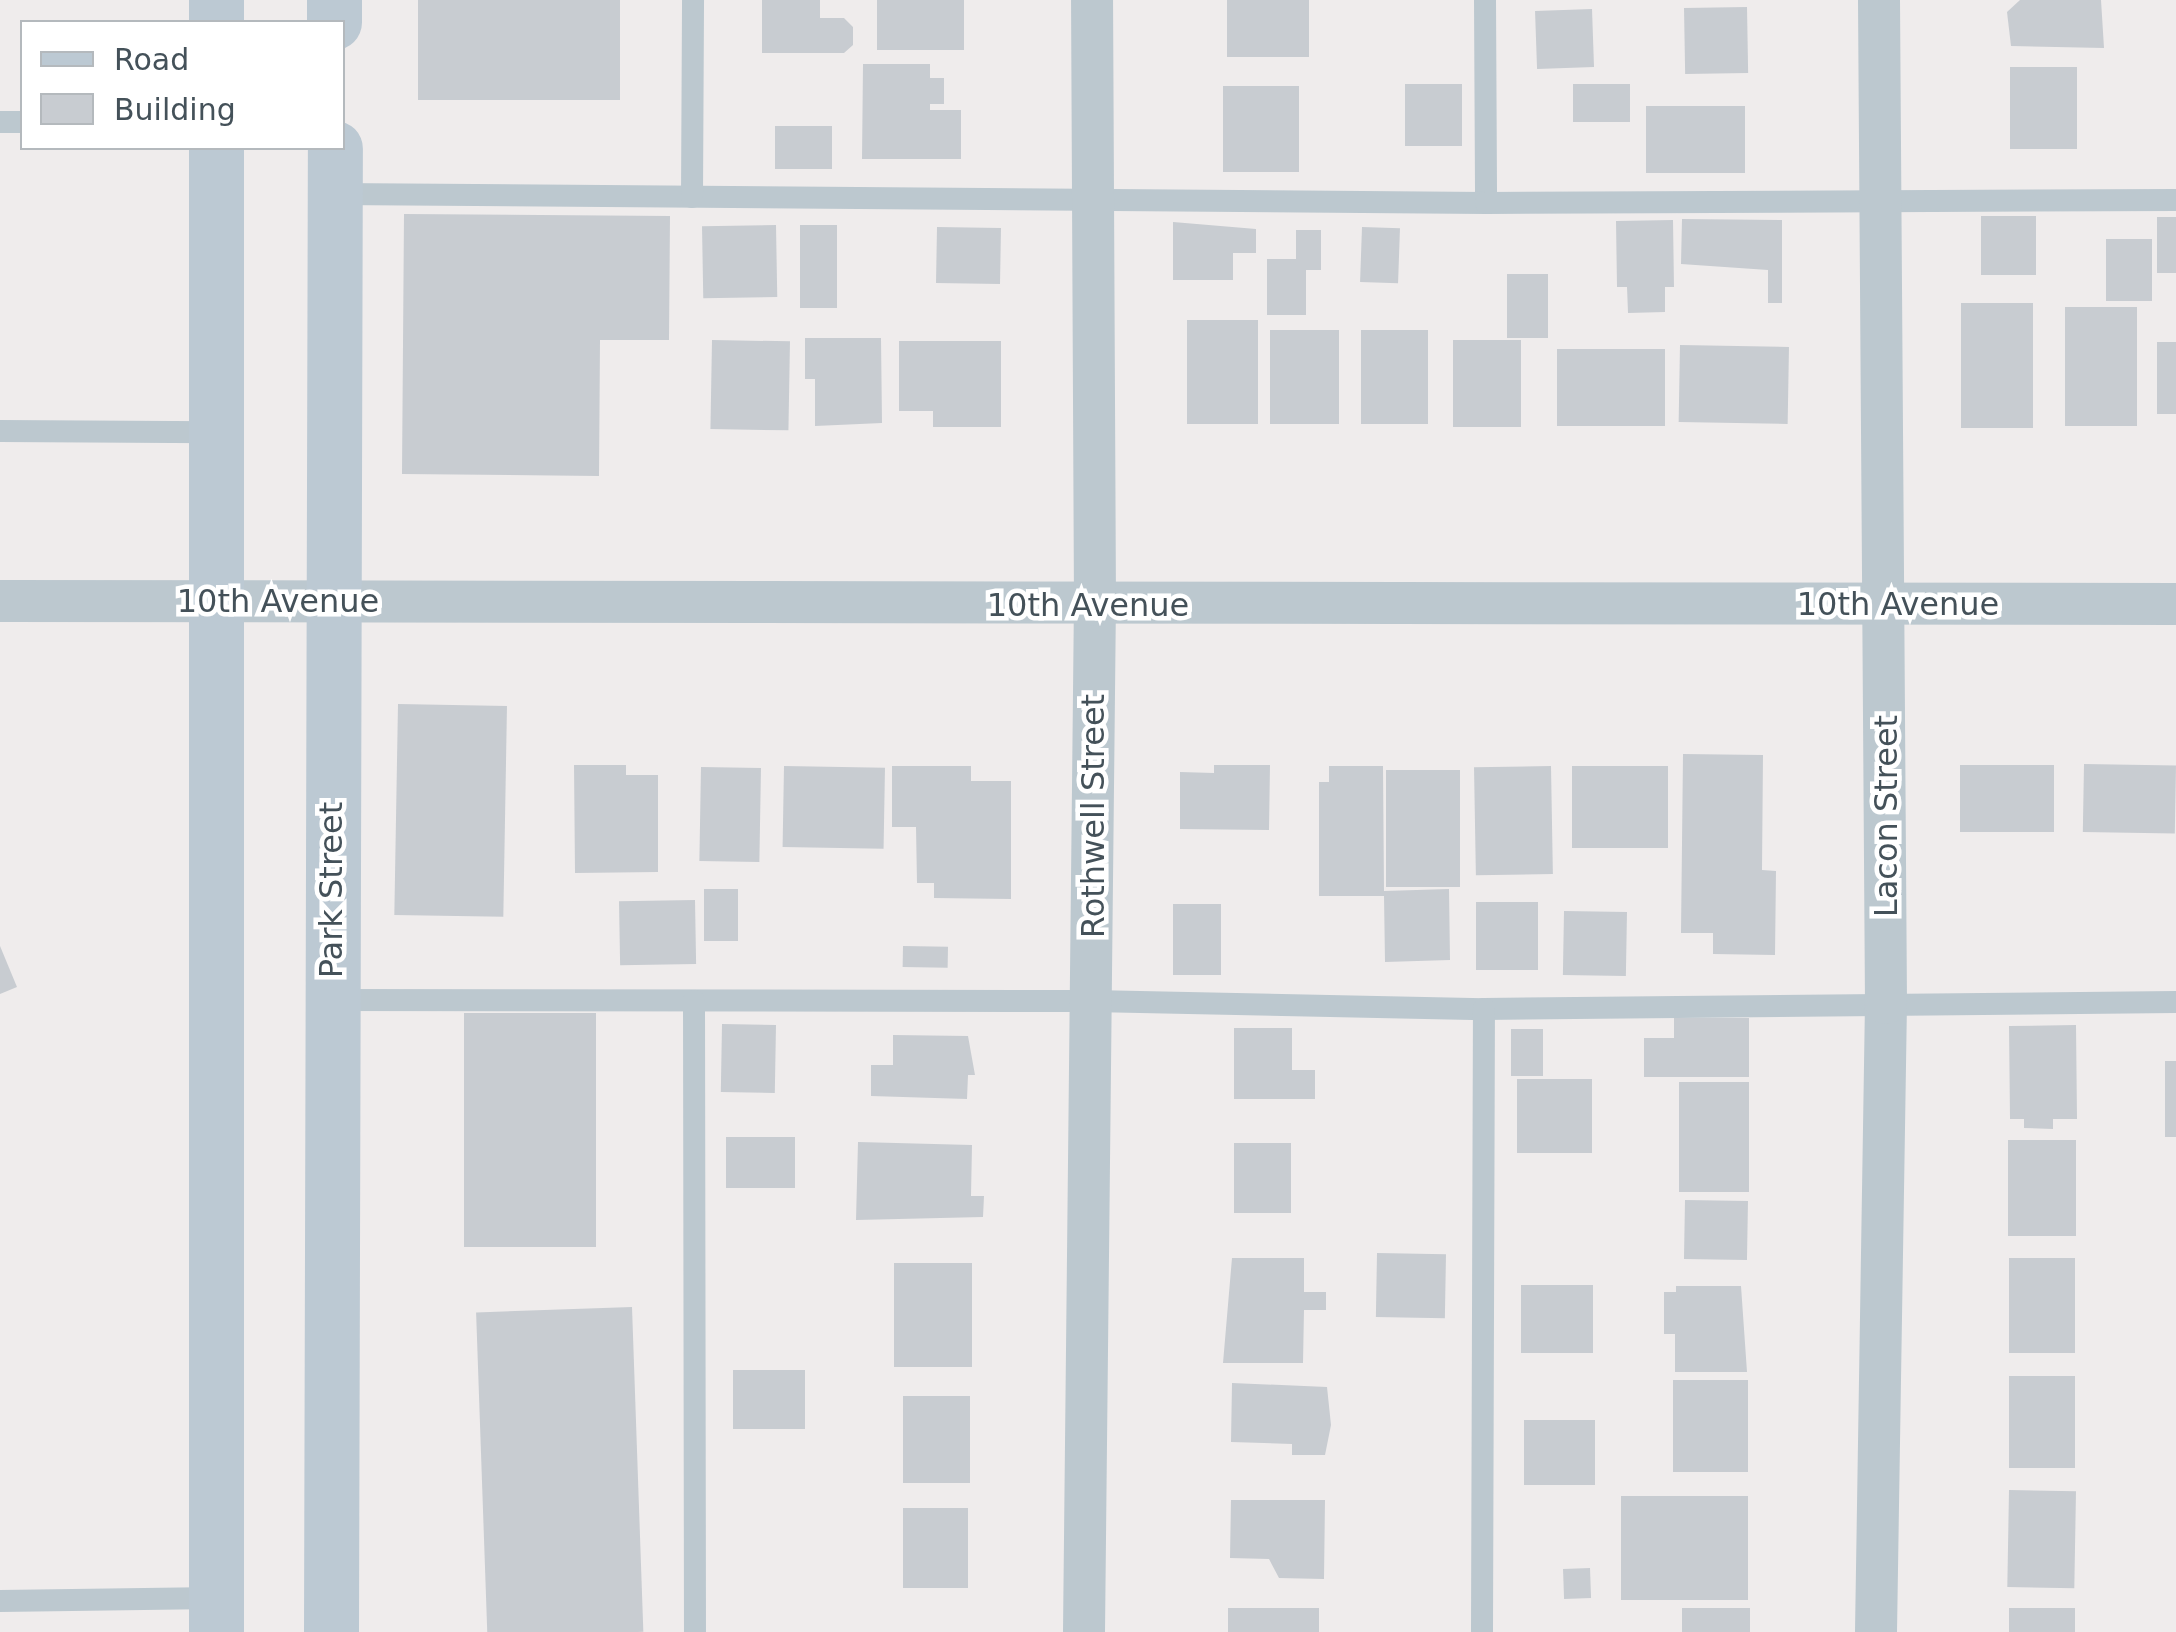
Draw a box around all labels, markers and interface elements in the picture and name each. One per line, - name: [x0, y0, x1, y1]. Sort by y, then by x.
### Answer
- legend: [20, 20, 345, 150]
- text: Road: [114, 42, 189, 77]
- text: Building: [114, 92, 236, 127]
- street label: 10th Avenue: [177, 582, 379, 620]
- street label: 10th Avenue: [1797, 585, 1999, 623]
- street label: 10th Avenue: [987, 586, 1189, 624]
- street label: Rothwell Street: [1074, 694, 1112, 938]
- street label: Lacon Street: [1867, 715, 1905, 917]
- street label: Park Street: [312, 802, 350, 978]

